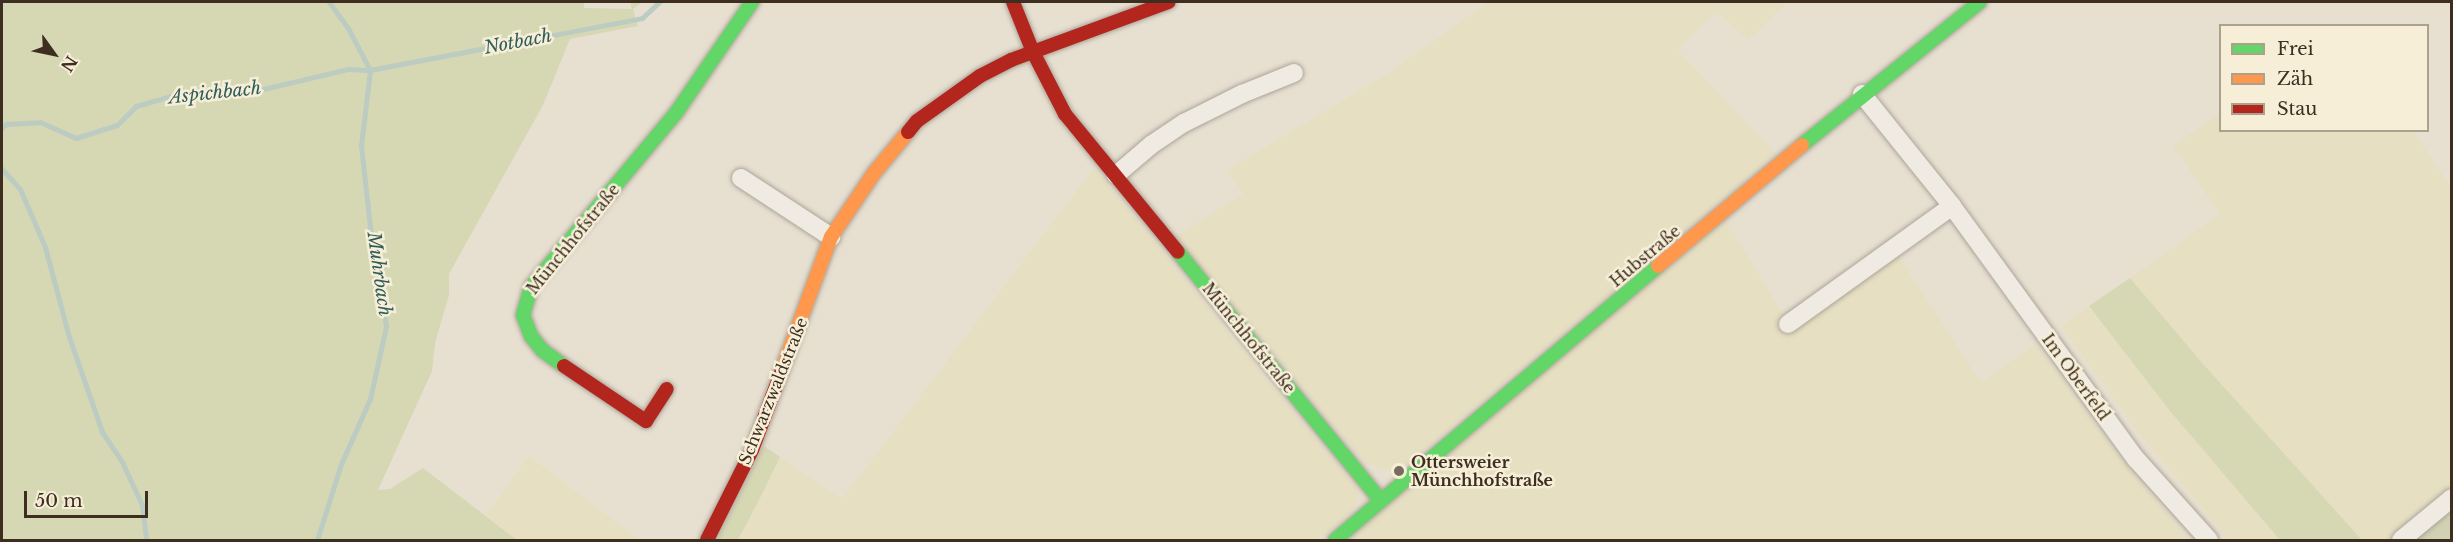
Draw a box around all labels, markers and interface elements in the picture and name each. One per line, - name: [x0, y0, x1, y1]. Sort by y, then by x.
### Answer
- north arrow: [24, 24, 84, 84]
- legend: [2219, 24, 2429, 132]
- water label: Notbach: [482, 25, 554, 59]
- text: Frei: [2277, 38, 2314, 60]
- text: N: [57, 52, 82, 76]
- text: Zäh: [2277, 68, 2313, 90]
- water label: Aspichbach: [168, 77, 262, 109]
- text: Stau: [2277, 98, 2317, 120]
- street label: Münchhofstraße: [523, 180, 623, 298]
- street label: Hubstraße: [1606, 221, 1684, 291]
- water label: Muhrbach: [362, 230, 396, 318]
- street label: Münchhofstraße: [1199, 279, 1299, 397]
- street label: Schwarzwaldstraße: [735, 315, 811, 467]
- street label: Im Oberfeld: [2038, 330, 2114, 424]
- place label: Ottersweier Münchhofstraße: [1411, 452, 1553, 490]
- marker: Ottersweier Münchhofstraße: [1392, 464, 1406, 478]
- scale bar: [27, 479, 152, 517]
- text: 50 m: [35, 490, 83, 512]

